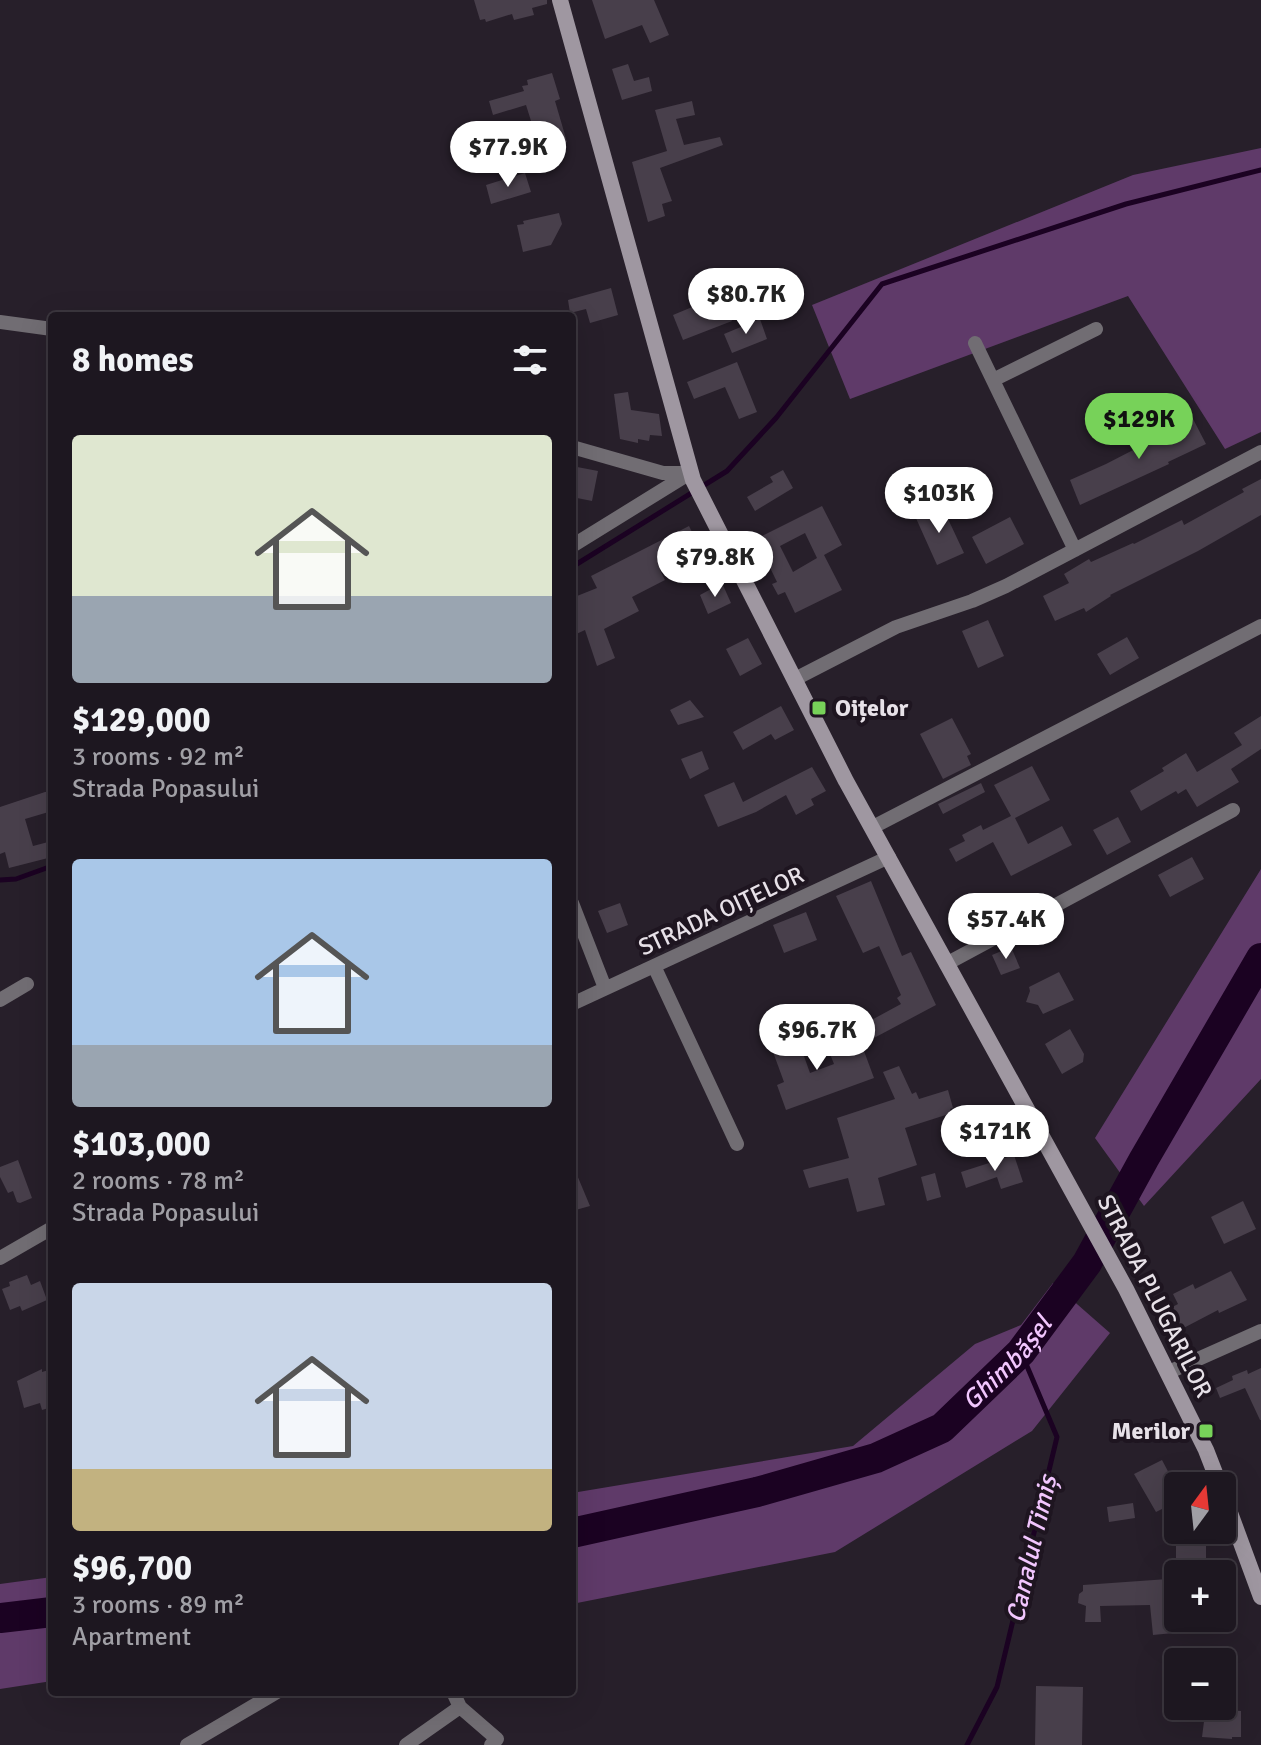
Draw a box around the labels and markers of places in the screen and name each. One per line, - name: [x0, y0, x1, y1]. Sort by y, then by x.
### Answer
- pin: $77.9K: [443, 121, 573, 189]
- pin: $80.7K: [681, 268, 811, 336]
- pin: $129K: [1083, 393, 1195, 461]
- pin: $103K: [883, 467, 995, 535]
- pin: $79.8K: [650, 531, 780, 599]
- place label: Oițelor: [835, 693, 909, 723]
- marker: Oițelor: [810, 699, 828, 717]
- pin: $57.4K: [941, 893, 1071, 961]
- pin: $96.7K: [752, 1004, 882, 1072]
- pin: $171K: [939, 1105, 1051, 1173]
- place label: Merilor: [1112, 1416, 1190, 1446]
- marker: Merilor: [1197, 1422, 1215, 1440]

